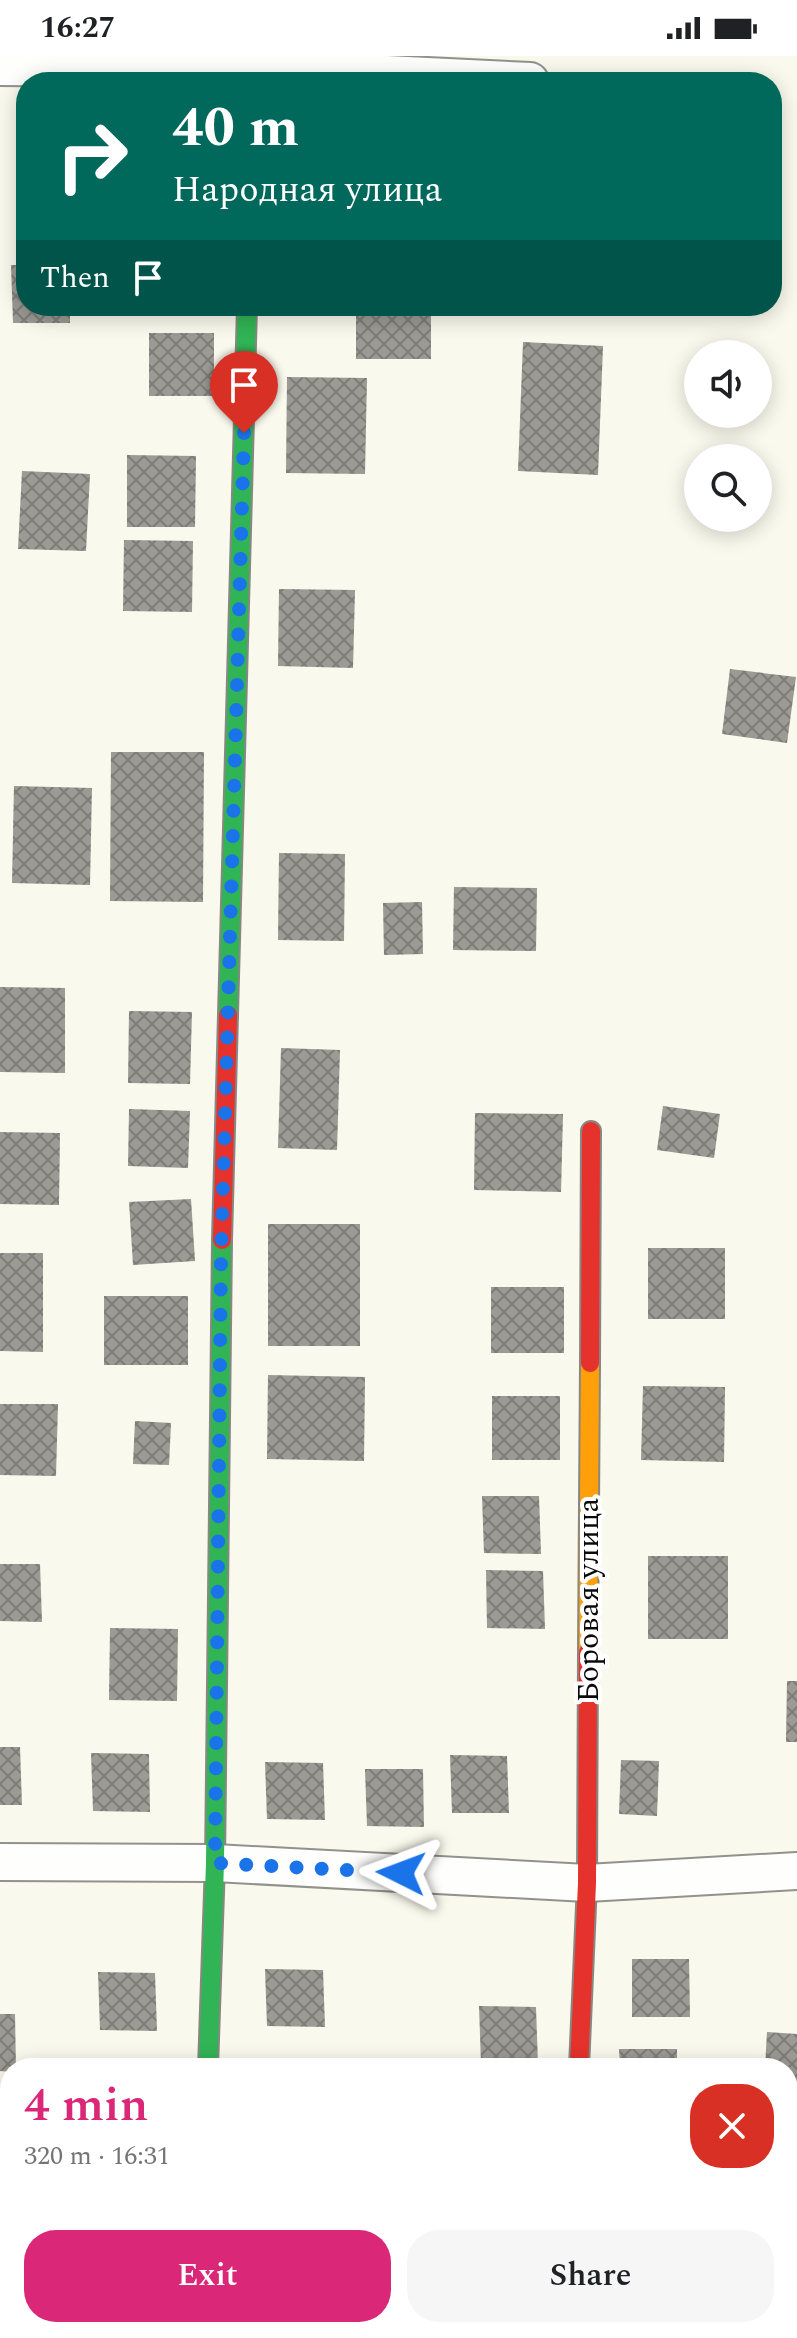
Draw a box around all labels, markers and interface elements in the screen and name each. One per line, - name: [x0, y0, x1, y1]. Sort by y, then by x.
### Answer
- text: 16:27: [40, 5, 115, 51]
- text: 40 m: [172, 86, 299, 171]
- icon: right: [40, 104, 144, 208]
- text: Народная улица: [172, 163, 442, 218]
- text: Then: [40, 255, 110, 301]
- icon: arrive: [126, 256, 170, 300]
- map controls: [684, 340, 772, 532]
- button: sound: [684, 340, 772, 428]
- pin: [210, 351, 278, 433]
- icon: arrive: [222, 363, 266, 407]
- button: search: [684, 444, 772, 532]
- street label: Боровая улица: [566, 1497, 612, 1702]
- position arrow: [359, 1831, 443, 1915]
- text: 4 min: [24, 2069, 149, 2142]
- button: close: [690, 2084, 774, 2168]
- text: 320 m · 16:31: [24, 2136, 170, 2176]
- button: Exit: [24, 2230, 391, 2322]
- button: Share: [407, 2230, 774, 2322]

